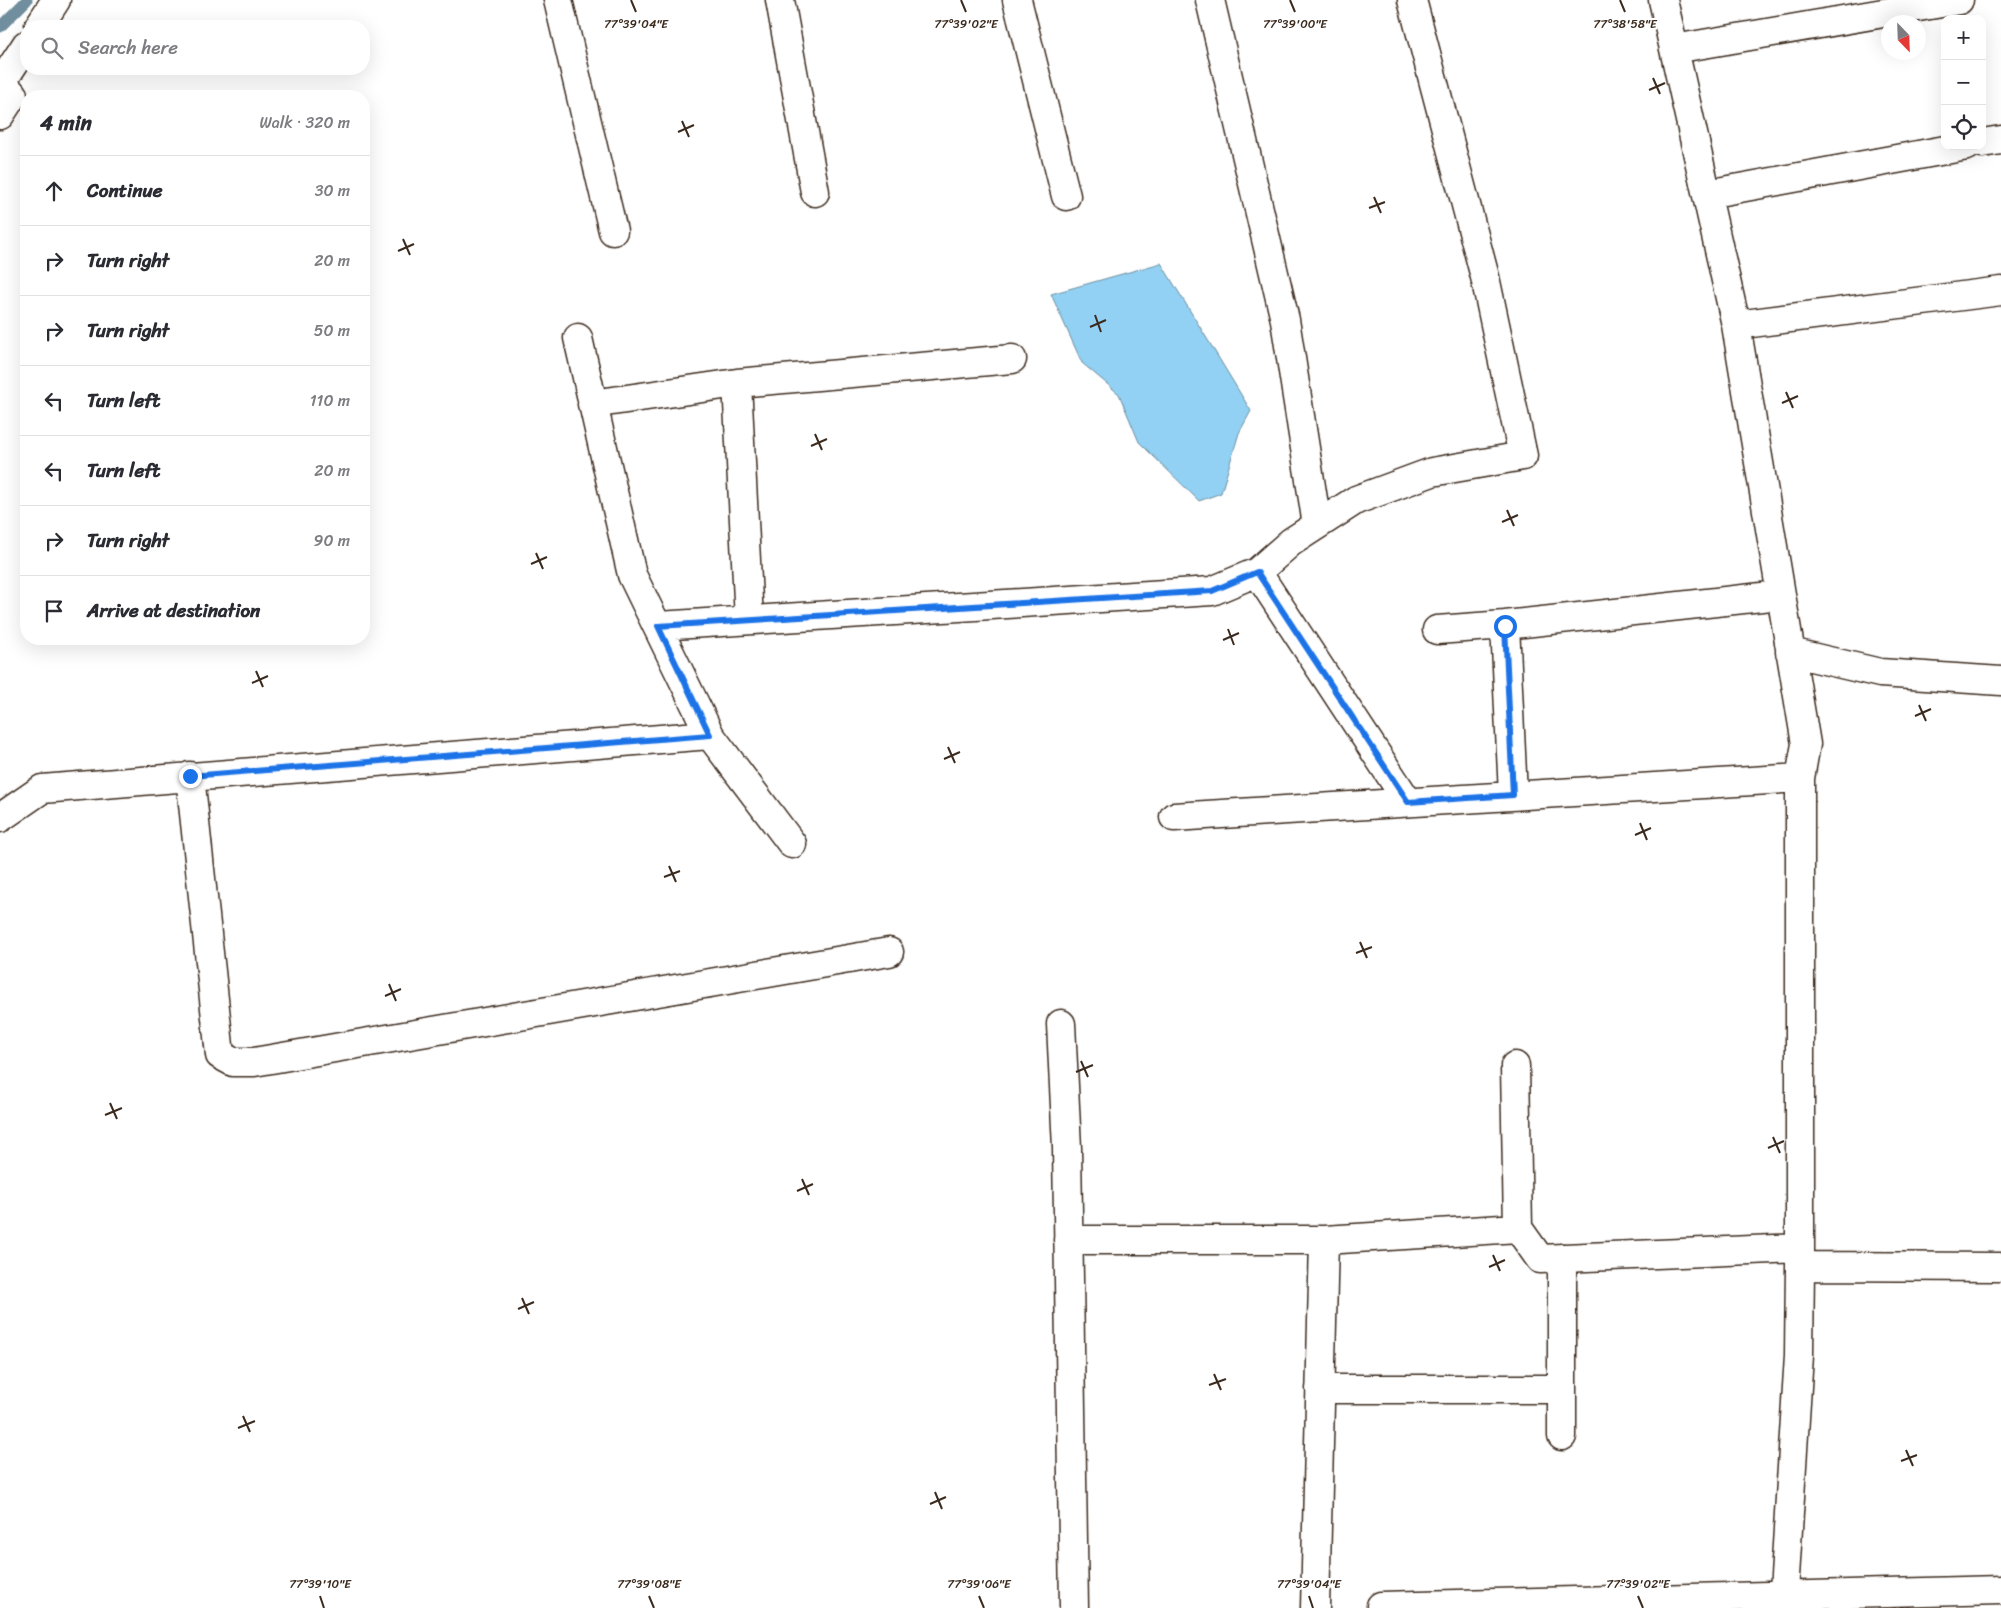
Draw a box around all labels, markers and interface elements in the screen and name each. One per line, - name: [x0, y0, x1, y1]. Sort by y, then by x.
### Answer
- text: 77°39'04"E: [604, 13, 669, 35]
- text: 77°39'02"E: [934, 13, 999, 35]
- text: 77°39'00"E: [1263, 13, 1328, 35]
- text: 77°38'58"E: [1593, 13, 1658, 35]
- north arrow: [1881, 15, 1926, 60]
- map controls: [1941, 15, 1986, 150]
- button: +: [1941, 15, 1986, 60]
- search box: [20, 20, 370, 75]
- text: Search here: [78, 31, 178, 64]
- icon: search: [38, 34, 66, 62]
- button: −: [1941, 60, 1986, 105]
- text: 4 min: [40, 104, 92, 142]
- button: locate: [1941, 105, 1986, 150]
- text: Walk · 320 m: [259, 108, 350, 137]
- text: Continue: [87, 174, 163, 207]
- text: 30 m: [315, 176, 350, 205]
- icon: ahead: [40, 177, 68, 205]
- text: Turn right: [87, 244, 169, 277]
- text: 20 m: [314, 246, 350, 275]
- icon: right: [40, 247, 68, 275]
- text: Turn right: [87, 314, 169, 347]
- text: 50 m: [314, 316, 350, 345]
- icon: right: [40, 317, 68, 345]
- text: Turn left: [87, 384, 160, 417]
- text: 110 m: [310, 386, 350, 415]
- icon: left: [40, 387, 68, 415]
- text: Turn left: [87, 454, 160, 487]
- text: 20 m: [314, 456, 350, 485]
- icon: left: [40, 457, 68, 485]
- text: Turn right: [87, 524, 169, 557]
- text: 90 m: [314, 526, 350, 555]
- icon: right: [40, 527, 68, 555]
- text: Arrive at destination: [87, 594, 260, 627]
- icon: arrive: [40, 597, 68, 625]
- route start: [1494, 615, 1517, 638]
- route end: [179, 765, 202, 788]
- text: 77°39'10"E: [289, 1573, 352, 1595]
- text: 77°39'08"E: [617, 1573, 682, 1595]
- text: 77°39'06"E: [947, 1573, 1012, 1595]
- text: 77°39'04"E: [1277, 1573, 1342, 1595]
- text: 77°39'02"E: [1606, 1573, 1671, 1595]

